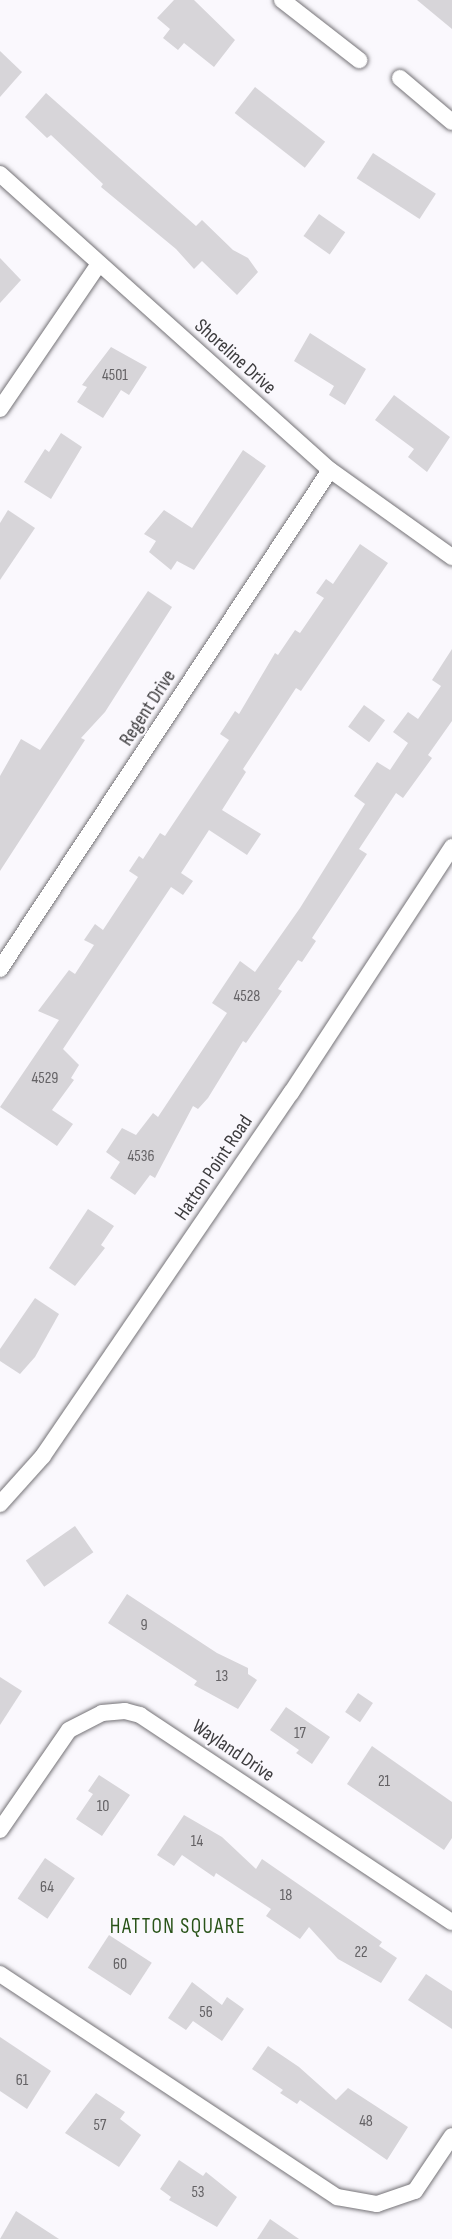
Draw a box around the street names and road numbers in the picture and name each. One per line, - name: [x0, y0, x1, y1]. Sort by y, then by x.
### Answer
- street label: Shoreline Drive: [189, 314, 281, 400]
- street label: Regent Drive: [115, 665, 181, 751]
- street label: Hatton Point Road: [170, 1111, 258, 1225]
- street label: Wayland Drive: [187, 1715, 279, 1787]

